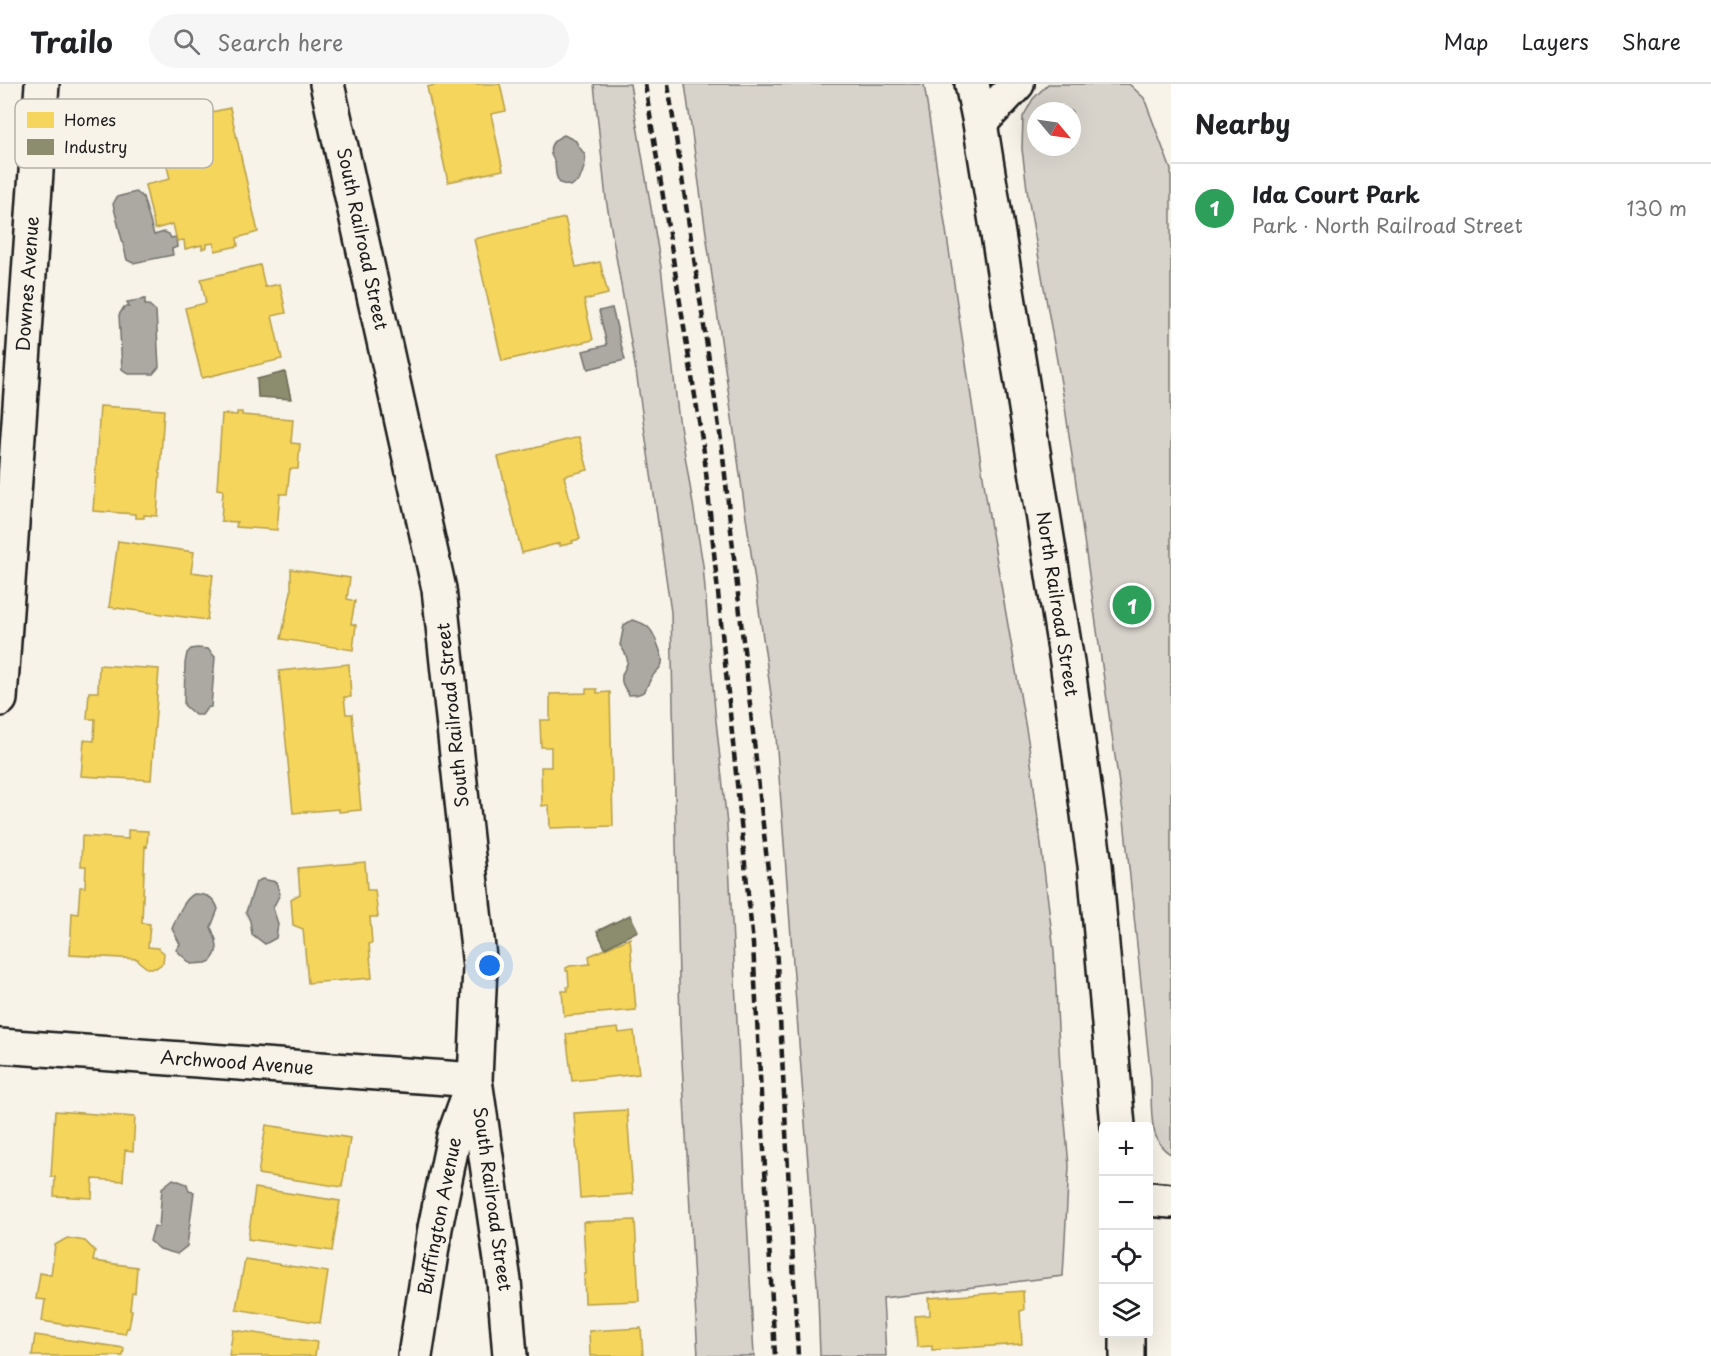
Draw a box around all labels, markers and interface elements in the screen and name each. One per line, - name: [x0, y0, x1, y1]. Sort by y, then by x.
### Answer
- search box: [149, 14, 569, 68]
- text: Trailo: [30, 20, 113, 63]
- icon: search: [170, 25, 203, 58]
- text: Search here: [218, 25, 343, 58]
- text: Map: [1444, 25, 1488, 57]
- text: Layers: [1521, 25, 1589, 57]
- text: Share: [1622, 25, 1681, 57]
- legend: [15, 99, 213, 168]
- north arrow: [1027, 102, 1081, 156]
- text: Nearby: [1195, 104, 1290, 143]
- text: Homes: [64, 107, 116, 131]
- text: Industry: [64, 134, 127, 158]
- street label: South Railroad Street: [331, 145, 396, 332]
- text: Ida Court Park: [1252, 177, 1420, 210]
- text: 1: [1210, 193, 1219, 223]
- text: 130 m: [1627, 193, 1687, 223]
- text: Park · North Railroad Street: [1252, 210, 1523, 240]
- street label: Downes Avenue: [8, 215, 45, 353]
- street label: North Railroad Street: [1031, 509, 1086, 698]
- pin: 1: [1112, 582, 1152, 628]
- street label: South Railroad Street: [428, 621, 475, 809]
- your location: [475, 951, 504, 980]
- street label: Archwood Avenue: [159, 1043, 315, 1080]
- street label: South Railroad Street: [467, 1105, 520, 1293]
- map controls: [1099, 1122, 1153, 1338]
- button: +: [1099, 1122, 1153, 1176]
- street label: Buffington Avenue: [410, 1134, 467, 1297]
- button: −: [1099, 1176, 1153, 1230]
- button: locate: [1099, 1230, 1153, 1284]
- button: layers: [1099, 1284, 1153, 1338]

